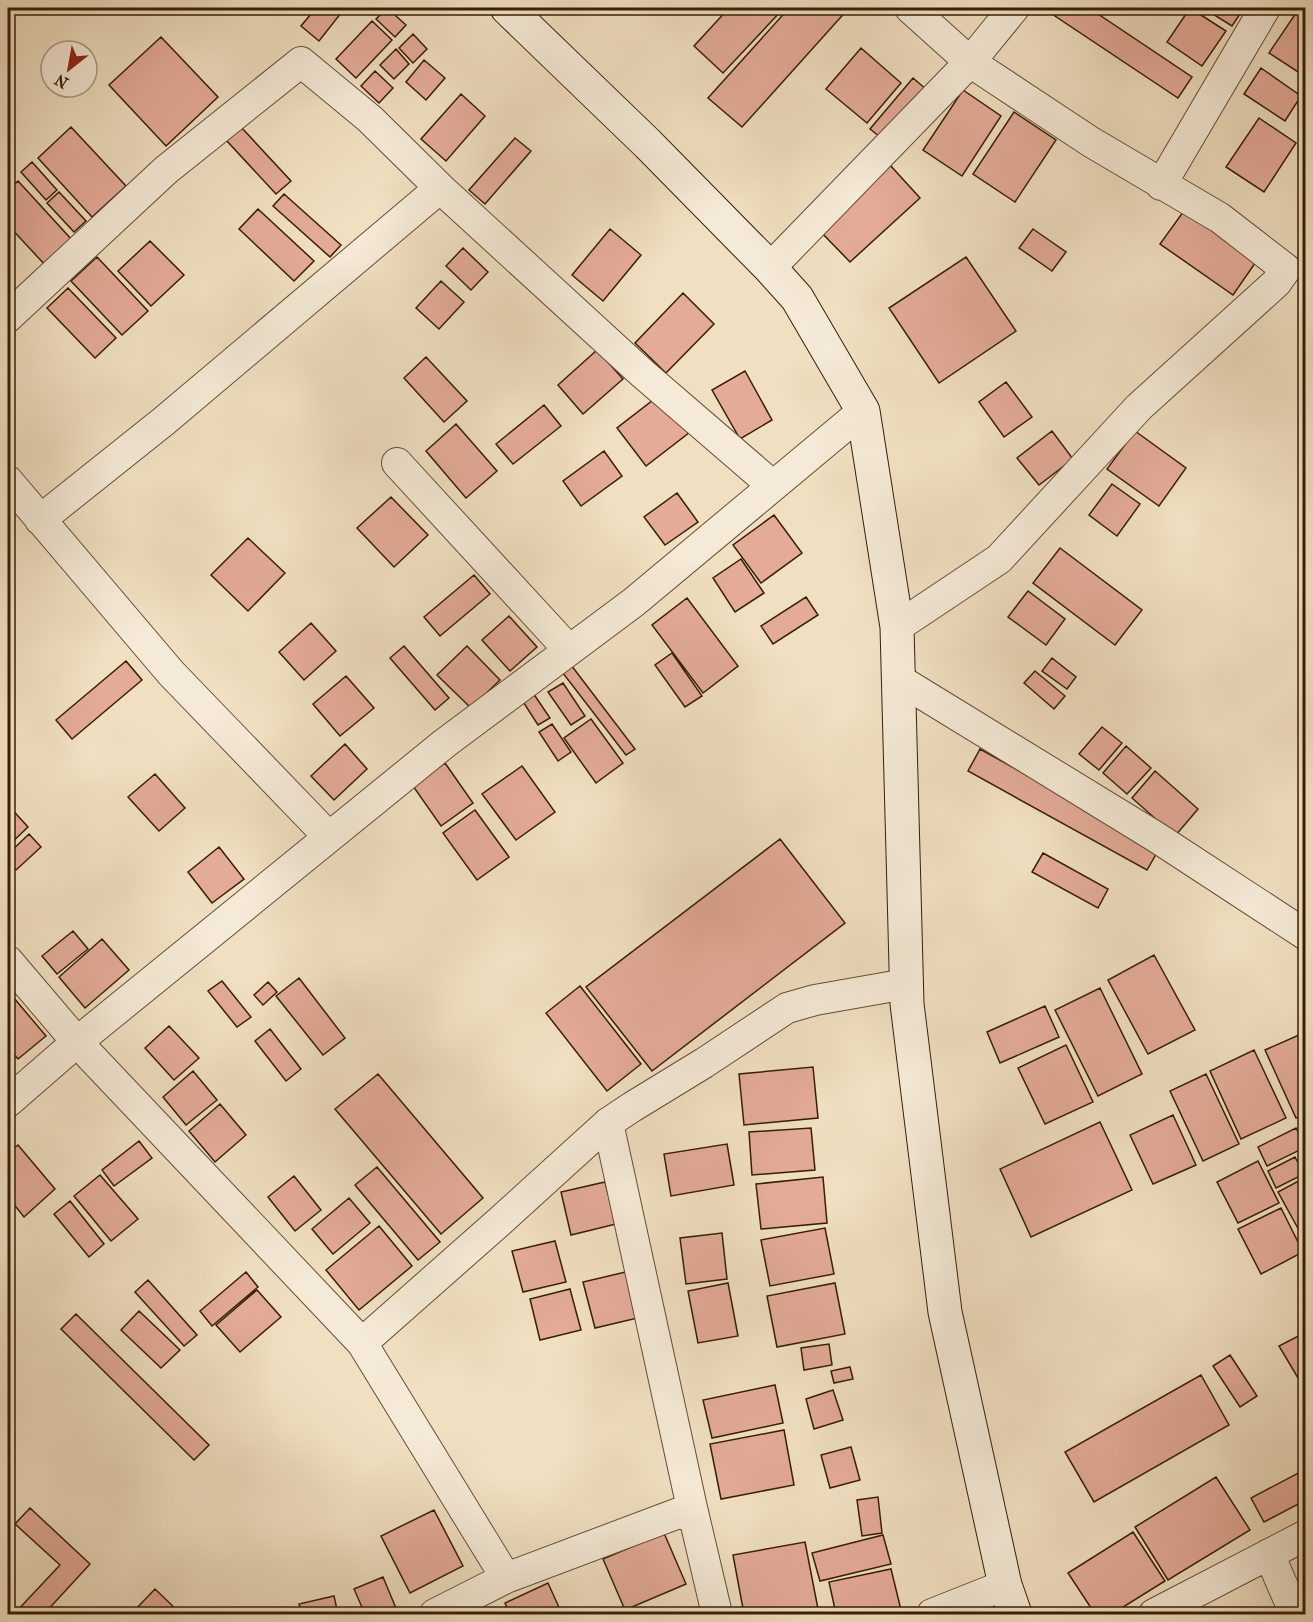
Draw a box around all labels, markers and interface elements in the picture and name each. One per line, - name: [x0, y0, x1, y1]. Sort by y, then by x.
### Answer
- north arrow: [39, 39, 99, 99]
- text: N: [51, 70, 72, 93]

